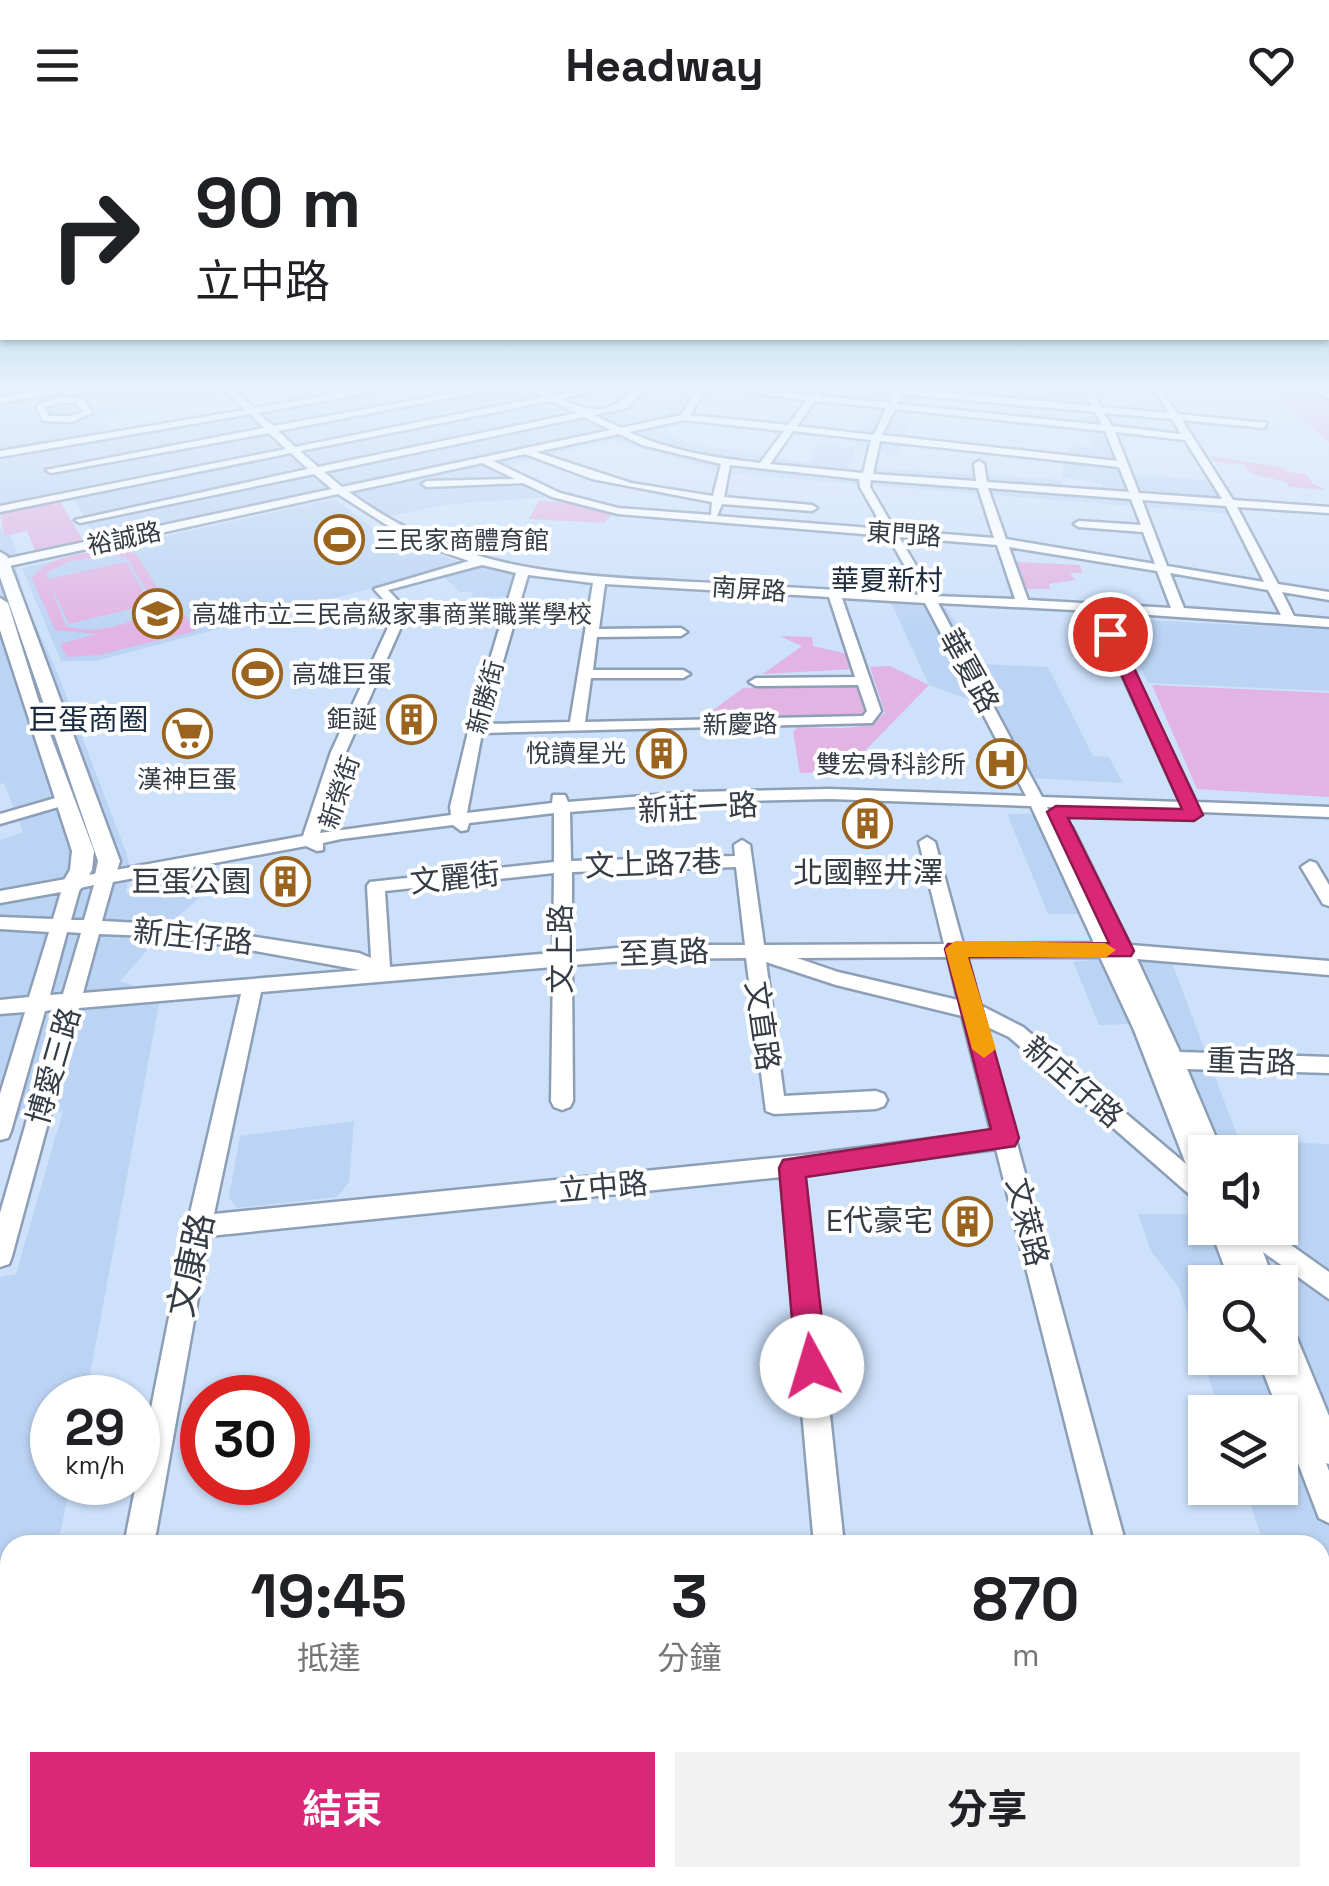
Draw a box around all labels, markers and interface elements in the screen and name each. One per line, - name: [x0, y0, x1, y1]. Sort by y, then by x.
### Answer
- text: Headway: [565, 37, 764, 94]
- icon: menu: [30, 38, 85, 93]
- icon: heart: [1244, 38, 1299, 93]
- text: 90 m: [195, 158, 361, 247]
- icon: right: [30, 170, 160, 300]
- text: 立中路: [195, 253, 330, 310]
- sports icon: 三民家商體育館: [313, 514, 365, 566]
- street label: 裕誠路: [84, 515, 164, 561]
- street label: 東門路: [865, 515, 943, 553]
- place label: 三民家商體育館: [374, 524, 549, 556]
- district label: 華夏新村: [831, 562, 943, 598]
- street label: 南屏路: [710, 570, 788, 608]
- school or university icon: 高雄市立三民高級家事商業職業學校: [131, 588, 183, 640]
- pin: [1068, 592, 1153, 677]
- place label: 高雄市立三民高級家事商業職業學校: [192, 598, 592, 630]
- icon: arrive: [1083, 607, 1138, 662]
- street label: 華夏路: [931, 622, 1008, 720]
- sports icon: 高雄巨蛋: [231, 648, 283, 700]
- street label: 新勝街: [460, 657, 510, 737]
- place label: 高雄巨蛋: [292, 658, 392, 690]
- building icon: 鉅誕: [386, 693, 438, 745]
- district label: 巨蛋商圈: [28, 700, 148, 739]
- place label: 鉅誕: [327, 703, 377, 735]
- supermarket icon: 漢神巨蛋: [161, 707, 213, 759]
- street label: 新慶路: [702, 707, 778, 741]
- building icon: 悅讀星光: [635, 727, 687, 779]
- place label: 悅讀星光: [526, 737, 626, 769]
- hospital icon: 雙宏骨科診所: [975, 738, 1027, 790]
- place label: 雙宏骨科診所: [816, 748, 966, 780]
- street label: 新榮街: [312, 751, 366, 833]
- place label: 漢神巨蛋: [137, 763, 237, 795]
- street label: 新莊一路: [637, 785, 759, 830]
- building icon: 北國輕井澤: [842, 798, 894, 850]
- street label: 文上路7巷: [584, 842, 722, 885]
- street label: 文麗街: [408, 853, 502, 902]
- place label: 北國輕井澤: [793, 853, 943, 892]
- building icon: 巨蛋公園: [260, 856, 312, 908]
- place label: 巨蛋公園: [131, 862, 251, 901]
- street label: 文上路: [541, 904, 580, 994]
- street label: 新庄仔路: [131, 911, 255, 962]
- street label: 至真路: [618, 931, 710, 974]
- street label: 文直路: [737, 979, 788, 1073]
- street label: 博愛三路: [18, 1003, 89, 1129]
- street label: 新庄仔路: [1015, 1028, 1131, 1136]
- street label: 重吉路: [1205, 1040, 1297, 1083]
- map controls: [1188, 1135, 1298, 1505]
- button: sound: [1188, 1135, 1298, 1245]
- street label: 立中路: [556, 1163, 649, 1210]
- street label: 文萊路: [998, 1173, 1057, 1270]
- building icon: E代豪宅: [942, 1195, 994, 1247]
- place label: E代豪宅: [826, 1201, 933, 1240]
- street label: 文康路: [159, 1209, 223, 1321]
- button: search: [1188, 1265, 1298, 1375]
- position arrow: [760, 1314, 864, 1418]
- speed limit sign: 30: [180, 1375, 310, 1505]
- button: layers: [1188, 1395, 1298, 1505]
- text: 29: [65, 1396, 125, 1460]
- text: km/h: [65, 1449, 125, 1481]
- text: 19:45: [251, 1558, 407, 1635]
- text: 3: [671, 1558, 708, 1635]
- text: 870: [972, 1561, 1079, 1638]
- text: m: [1012, 1635, 1040, 1675]
- text: 抵達: [297, 1638, 361, 1678]
- text: 分鐘: [657, 1638, 721, 1678]
- button: 結束: [30, 1752, 655, 1867]
- button: 分享: [675, 1752, 1300, 1867]

